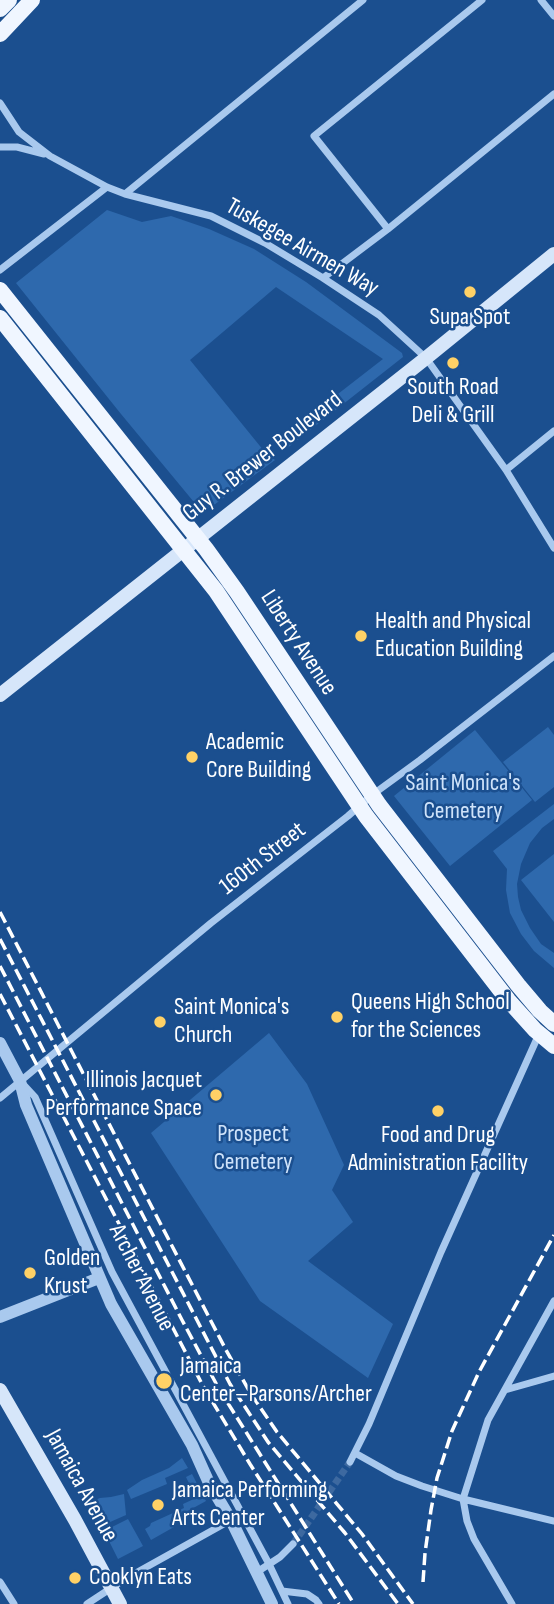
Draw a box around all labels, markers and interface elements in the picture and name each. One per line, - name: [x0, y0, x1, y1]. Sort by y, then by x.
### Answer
- street label: Tuskegee Airmen Way: [220, 193, 384, 303]
- marker: Supa Spot: [462, 284, 478, 300]
- place label: Supa Spot: [430, 304, 510, 332]
- marker: South Road Deli & Grill: [445, 355, 461, 371]
- place label: South Road Deli & Grill: [407, 374, 499, 430]
- street label: Guy R. Brewer Boulevard: [178, 386, 348, 528]
- street label: Liberty Avenue: [253, 585, 343, 701]
- place label: Health and Physical Education Building: [375, 608, 531, 664]
- marker: Health and Physical Education Building: [353, 628, 369, 644]
- place label: Academic Core Building: [206, 729, 311, 785]
- marker: Academic Core Building: [184, 749, 200, 765]
- park label: Saint Monica's Cemetery: [405, 770, 521, 826]
- street label: 160th Street: [214, 816, 312, 902]
- place label: Queens High School for the Sciences: [351, 989, 510, 1045]
- place label: Saint Monica's Church: [174, 994, 289, 1050]
- marker: Queens High School for the Sciences: [329, 1009, 345, 1025]
- marker: Saint Monica's Church: [152, 1014, 168, 1030]
- place label: Illinois Jacquet Performance Space: [45, 1067, 202, 1123]
- marker: Illinois Jacquet Performance Space: [208, 1087, 224, 1103]
- marker: Food and Drug Administration Facility: [430, 1103, 446, 1119]
- park label: Prospect Cemetery: [213, 1121, 293, 1177]
- place label: Food and Drug Administration Facility: [348, 1122, 528, 1178]
- street label: Archer Avenue: [102, 1220, 180, 1336]
- place label: Golden Krust: [44, 1245, 100, 1301]
- marker: Golden Krust: [22, 1265, 38, 1281]
- place label: Jamaica Center–Parsons/Archer: [180, 1353, 372, 1409]
- marker: Jamaica Center–Parsons/Archer: [154, 1371, 174, 1391]
- street label: Jamaica Avenue: [38, 1425, 124, 1547]
- place label: Jamaica Performing Arts Center: [172, 1477, 328, 1533]
- marker: Jamaica Performing Arts Center: [150, 1497, 166, 1513]
- place label: Cooklyn Eats: [89, 1564, 192, 1592]
- marker: Cooklyn Eats: [67, 1570, 83, 1586]

